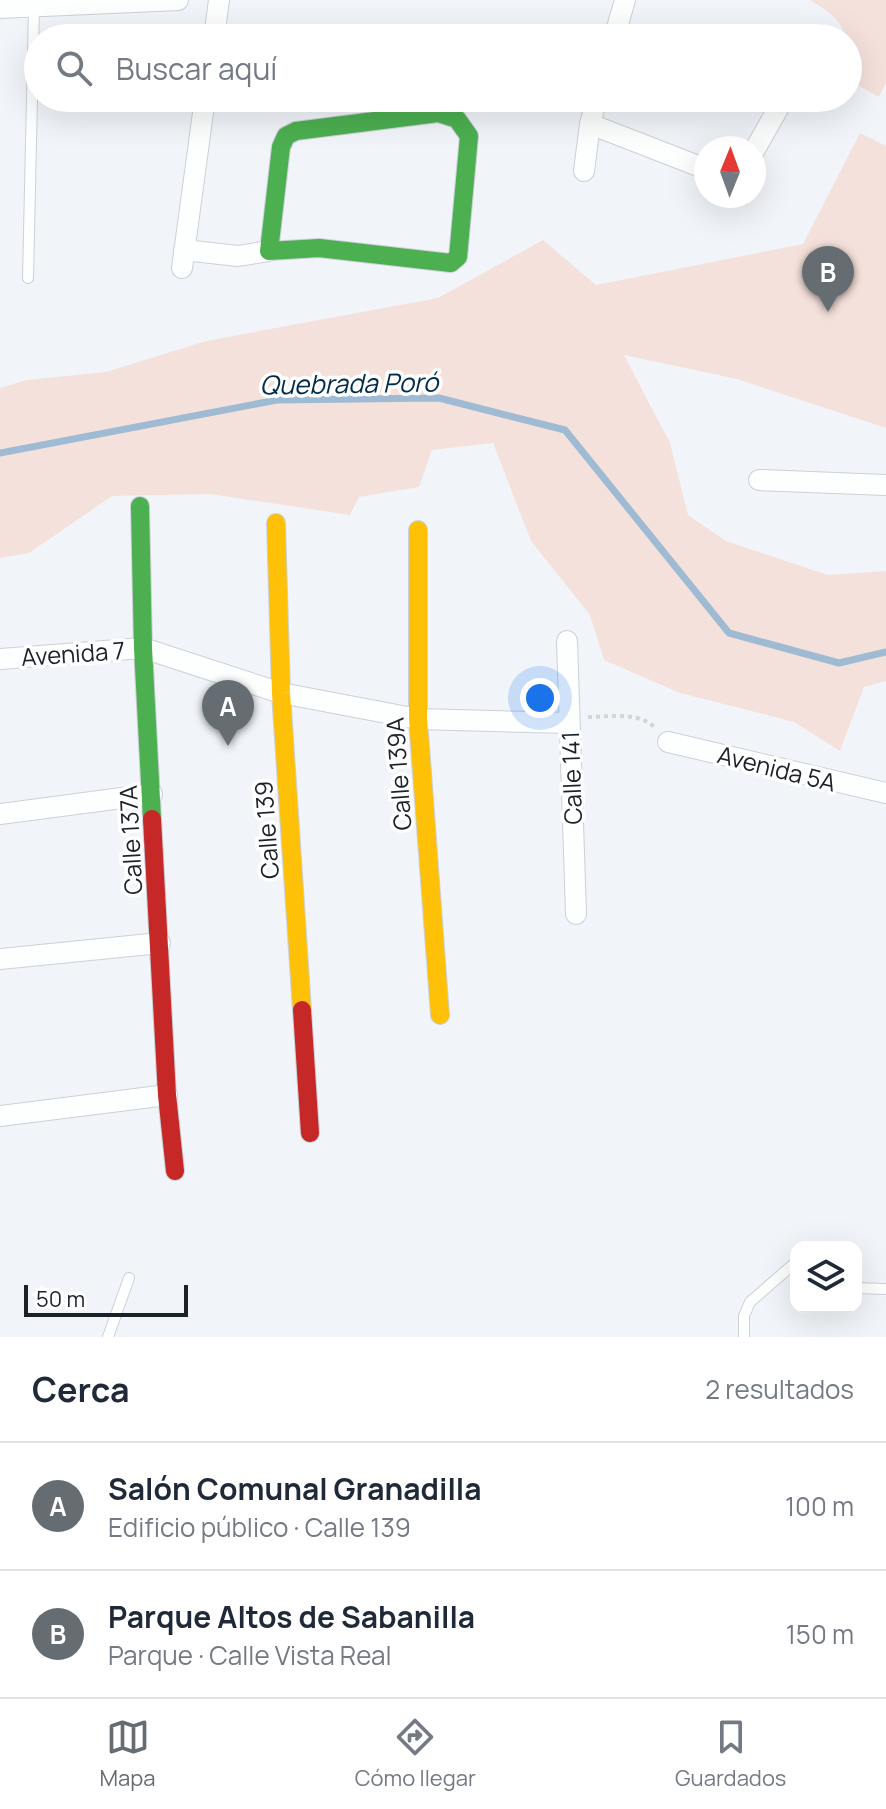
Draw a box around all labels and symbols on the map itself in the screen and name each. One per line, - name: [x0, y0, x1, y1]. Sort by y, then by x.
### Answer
- north arrow: [694, 136, 766, 208]
- pin: B: [802, 246, 854, 312]
- water label: Quebrada Poró: [259, 363, 440, 403]
- street label: Avenida 7: [20, 633, 126, 673]
- your location: [520, 678, 560, 718]
- pin: A: [202, 680, 254, 746]
- street label: Calle 139A: [378, 716, 418, 832]
- street label: Calle 141: [553, 731, 589, 825]
- street label: Avenida 5A: [714, 737, 840, 799]
- street label: Calle 139: [246, 780, 286, 880]
- street label: Calle 137A: [111, 784, 149, 896]
- scale bar: [24, 1281, 188, 1317]

